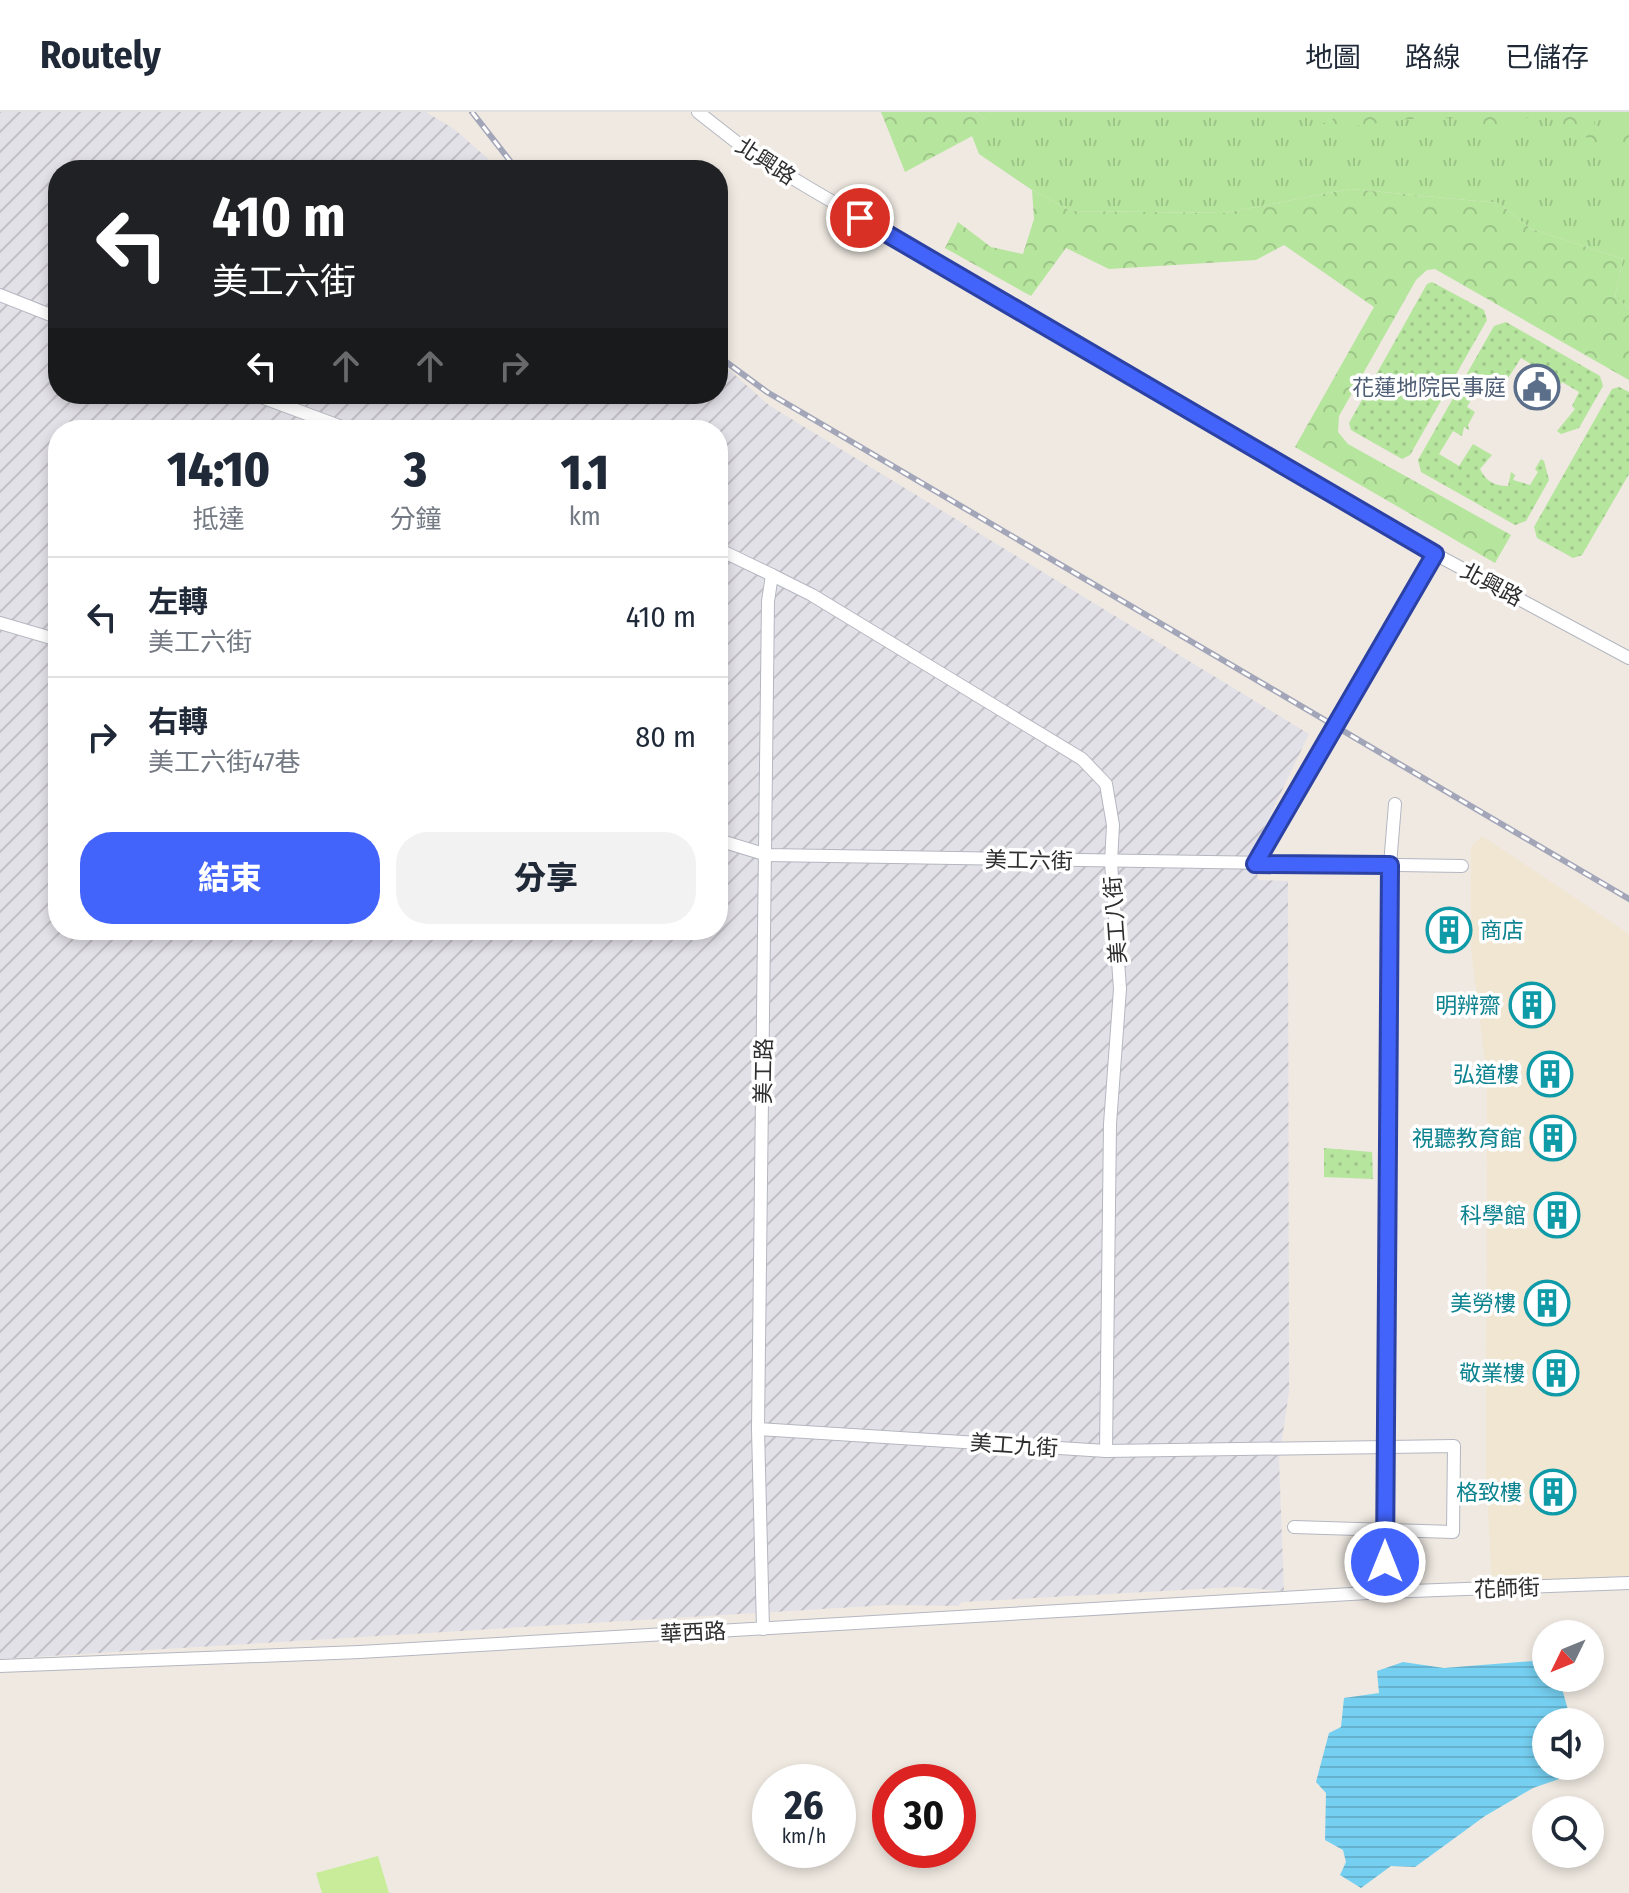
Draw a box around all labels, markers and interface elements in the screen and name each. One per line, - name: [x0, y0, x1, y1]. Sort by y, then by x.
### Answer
- text: Routely: [40, 32, 161, 78]
- text: 地圖: [1305, 41, 1361, 74]
- text: 路線: [1405, 41, 1461, 74]
- text: 已儲存: [1505, 41, 1589, 74]
- street label: 北興路: [731, 132, 801, 191]
- text: 410 m: [212, 184, 346, 251]
- pin: [826, 184, 894, 252]
- icon: left: [80, 192, 184, 296]
- icon: arrive: [838, 196, 882, 240]
- text: 美工六街: [212, 260, 356, 304]
- icon: left: [240, 344, 284, 388]
- icon: ahead: [324, 344, 368, 388]
- icon: ahead: [408, 344, 452, 388]
- icon: right: [492, 344, 536, 388]
- public building icon: 花蓮地院民事庭: [1513, 363, 1561, 411]
- place label: 花蓮地院民事庭: [1352, 374, 1506, 401]
- text: 14:10: [167, 441, 270, 499]
- text: 3: [404, 441, 427, 499]
- text: 1.1: [561, 444, 609, 502]
- text: km: [569, 501, 601, 532]
- text: 抵達: [193, 504, 245, 535]
- text: 分鐘: [390, 504, 442, 535]
- street label: 北興路: [1456, 557, 1527, 612]
- text: 左轉: [148, 584, 208, 620]
- icon: left: [80, 595, 124, 639]
- text: 410 m: [626, 599, 696, 635]
- text: 美工六街: [148, 627, 252, 658]
- text: 右轉: [148, 704, 208, 740]
- icon: right: [80, 715, 124, 759]
- text: 80 m: [635, 719, 696, 755]
- text: 美工六街47巷: [148, 747, 301, 778]
- button: 結束: [80, 832, 380, 924]
- button: 分享: [396, 832, 696, 924]
- street label: 美工六街: [985, 846, 1073, 875]
- street label: 美工八街: [1099, 875, 1132, 965]
- building icon: 商店: [1425, 906, 1473, 954]
- place label: 商店: [1480, 917, 1524, 944]
- building icon: 明辨齋: [1508, 981, 1556, 1029]
- place label: 明辨齋: [1435, 992, 1501, 1019]
- street label: 美工路: [749, 1038, 778, 1104]
- building icon: 弘道樓: [1526, 1050, 1574, 1098]
- place label: 弘道樓: [1453, 1061, 1519, 1088]
- building icon: 視聽教育館: [1529, 1114, 1577, 1162]
- place label: 視聽教育館: [1412, 1125, 1522, 1152]
- building icon: 科學館: [1533, 1191, 1581, 1239]
- place label: 科學館: [1460, 1202, 1526, 1229]
- building icon: 美勞樓: [1523, 1279, 1571, 1327]
- place label: 美勞樓: [1450, 1290, 1516, 1317]
- building icon: 敬業樓: [1532, 1349, 1580, 1397]
- place label: 敬業樓: [1459, 1360, 1525, 1387]
- street label: 美工九街: [969, 1429, 1059, 1462]
- building icon: 格致樓: [1529, 1468, 1577, 1516]
- place label: 格致樓: [1456, 1479, 1522, 1506]
- position arrow: [1343, 1520, 1427, 1604]
- street label: 花師街: [1474, 1574, 1540, 1603]
- street label: 華西路: [659, 1617, 727, 1648]
- north arrow: [1532, 1620, 1604, 1692]
- map controls: [1532, 1620, 1604, 1868]
- button: sound: [1532, 1708, 1604, 1780]
- speed limit sign: 30: [872, 1764, 976, 1868]
- text: 26: [784, 1782, 824, 1830]
- button: search: [1532, 1796, 1604, 1868]
- text: km/h: [782, 1824, 826, 1848]

